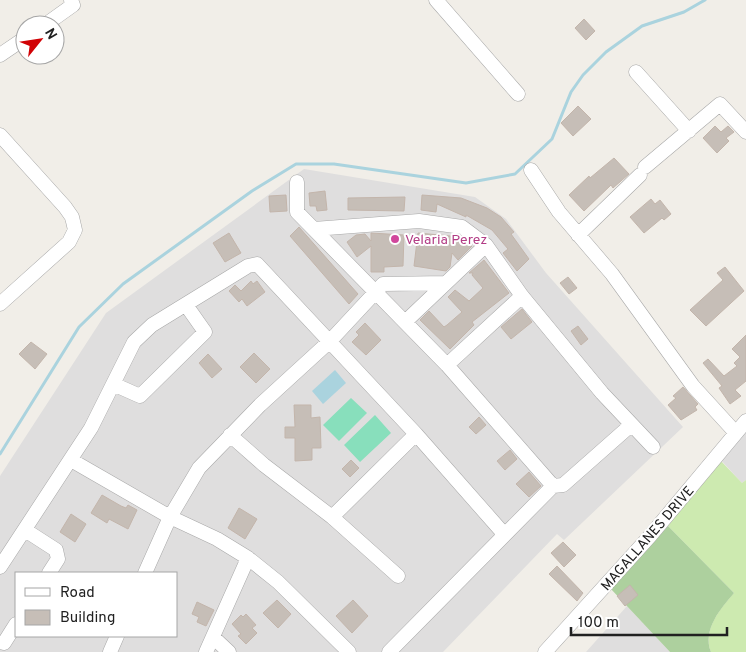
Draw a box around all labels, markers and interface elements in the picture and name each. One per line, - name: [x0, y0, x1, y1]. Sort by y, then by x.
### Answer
- north arrow: [15, 15, 65, 65]
- text: N: [40, 26, 60, 43]
- place label: Velaria Perez: [405, 232, 487, 249]
- marker: Velaria Perez: [389, 233, 401, 245]
- street label: MAGALLANES DRIVE: [598, 483, 698, 595]
- legend: [15, 572, 178, 637]
- text: Road: [60, 584, 95, 603]
- scale bar: [571, 604, 727, 636]
- text: Building: [60, 609, 115, 628]
- text: 100 m: [578, 614, 619, 633]

